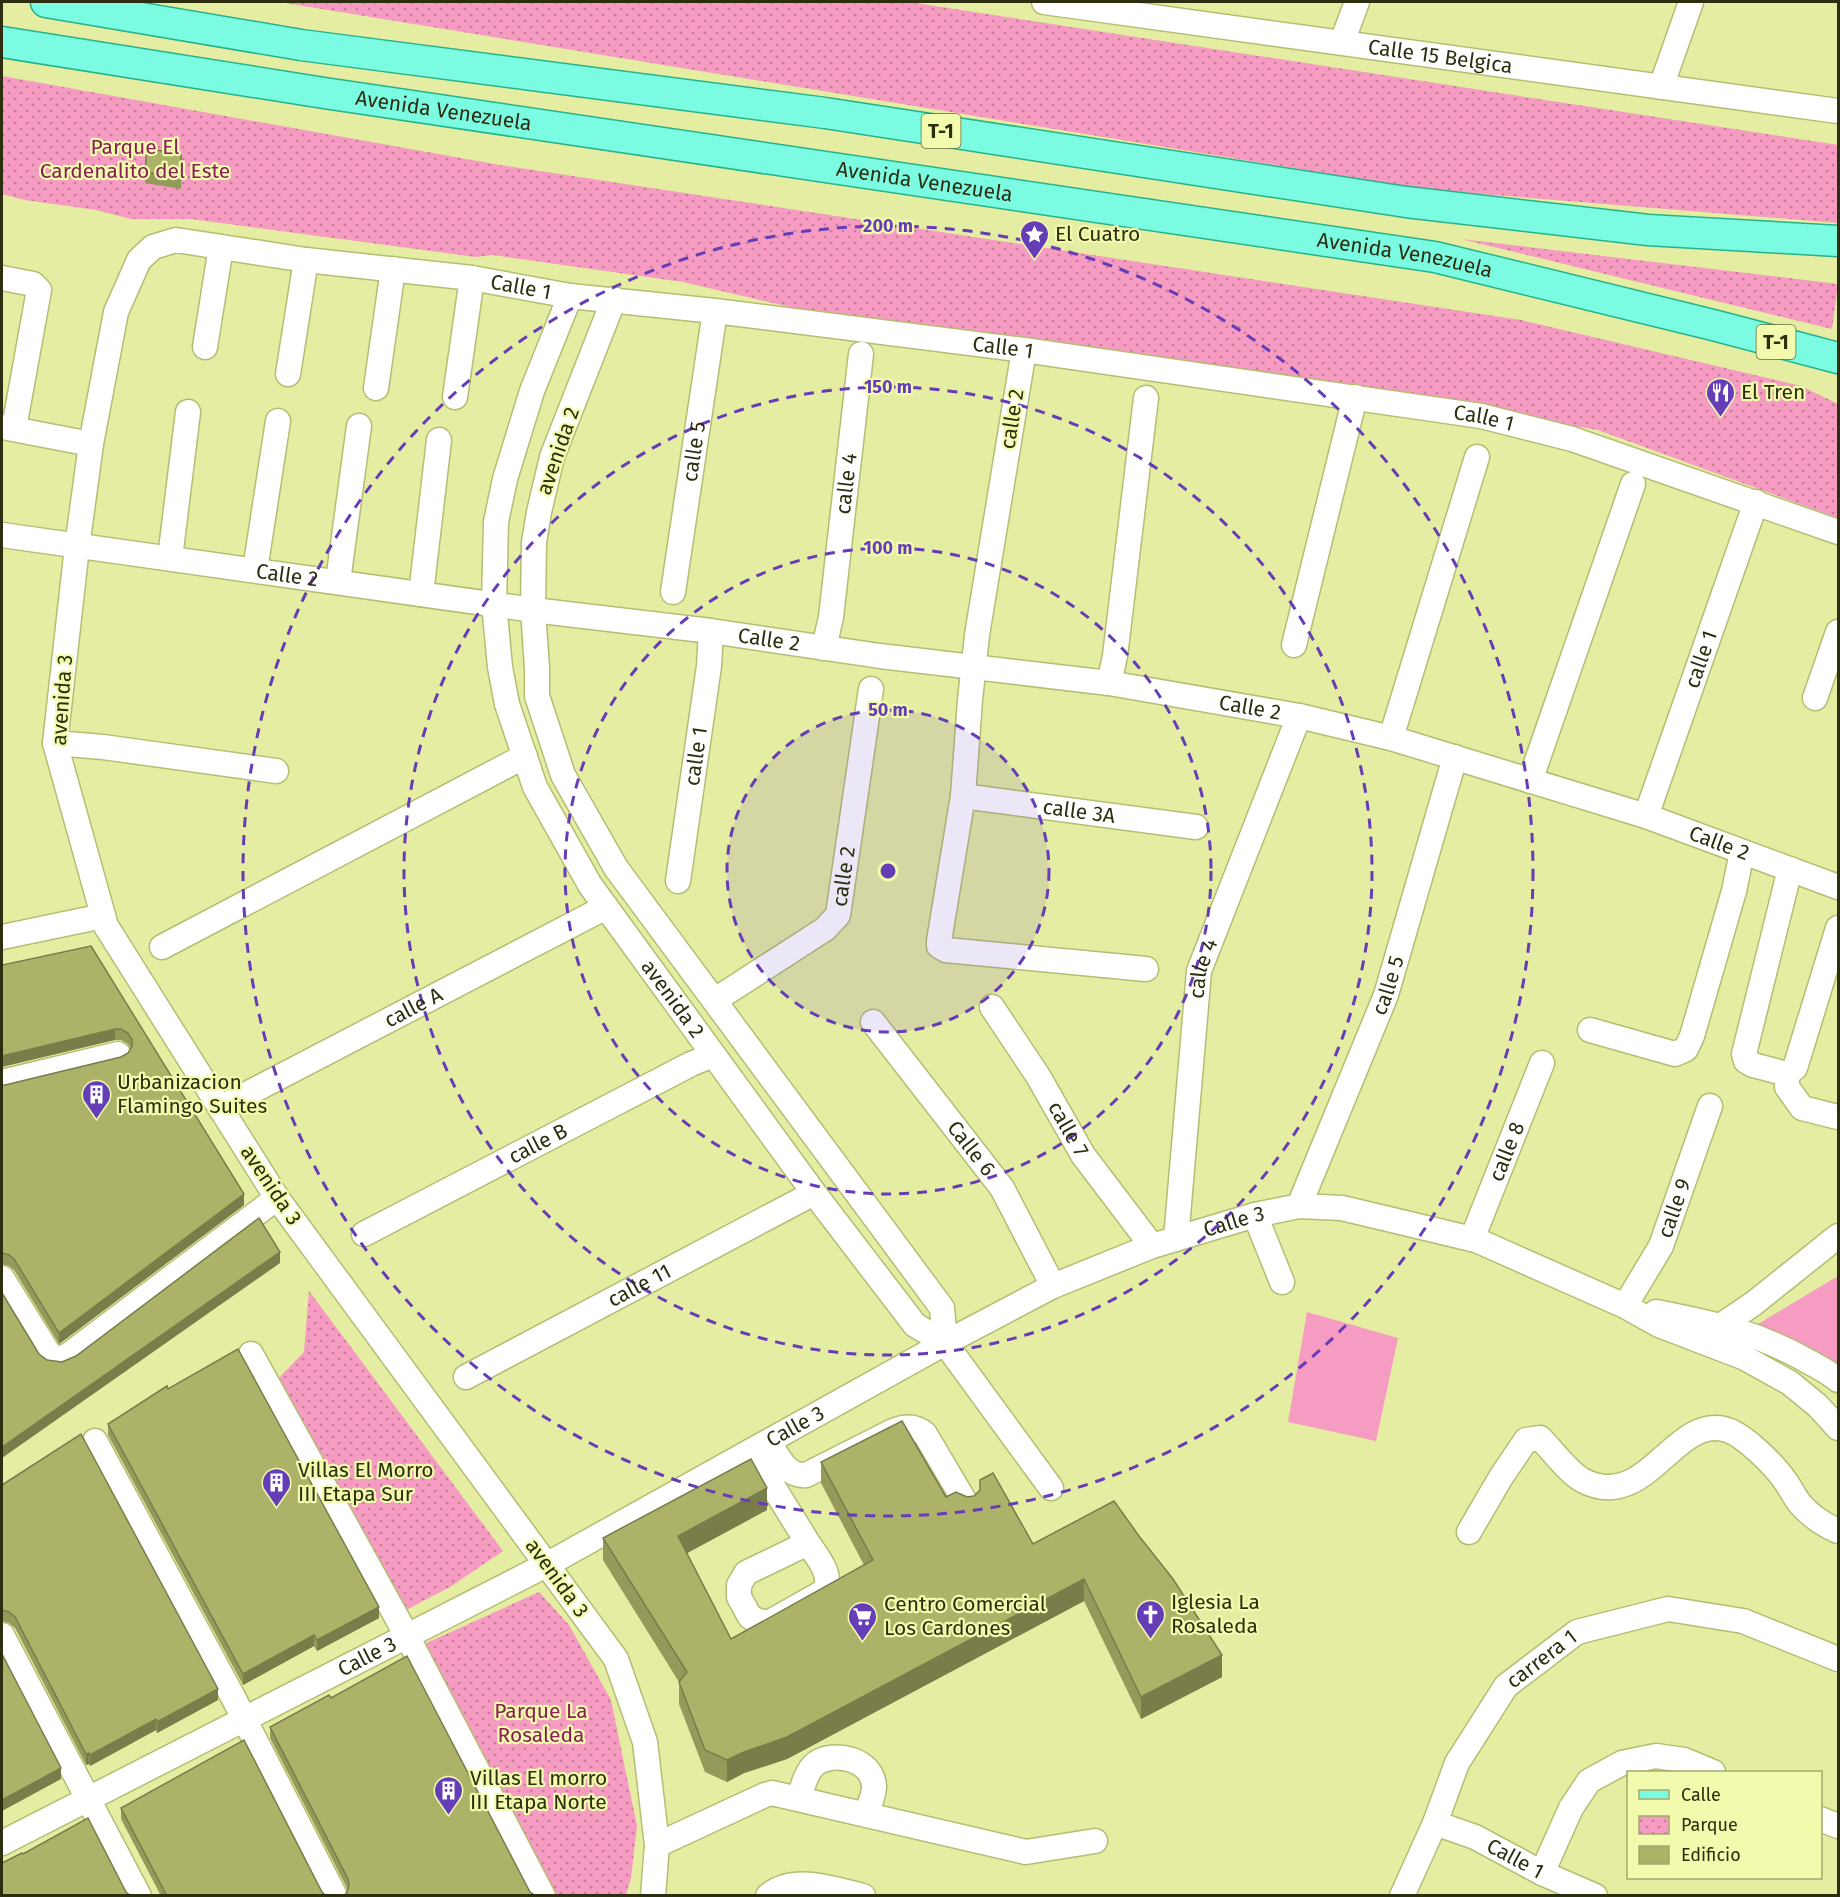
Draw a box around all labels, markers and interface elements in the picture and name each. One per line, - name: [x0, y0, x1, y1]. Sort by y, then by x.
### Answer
- street label: Calle 15 Belgica: [1366, 34, 1514, 79]
- street label: Avenida Venezuela: [354, 85, 534, 137]
- road number: T-1: [922, 114, 960, 148]
- park label: Parque El Cardenalito del Este: [40, 134, 230, 184]
- street label: Avenida Venezuela: [835, 156, 1014, 207]
- text: 200 m: [863, 215, 913, 237]
- place icon: El Cuatro: [1018, 218, 1050, 260]
- place label: El Cuatro: [1055, 221, 1140, 247]
- street label: Avenida Venezuela: [1315, 227, 1495, 284]
- street label: Calle 1: [488, 269, 553, 305]
- road number: T-1: [1756, 325, 1796, 359]
- street label: Calle 1: [971, 331, 1035, 364]
- text: 150 m: [864, 376, 912, 398]
- restaurant icon: El Tren: [1704, 376, 1736, 418]
- place label: El Tren: [1741, 379, 1805, 405]
- street label: calle 2: [994, 387, 1030, 451]
- street label: Calle 1: [1452, 399, 1517, 437]
- street label: avenida 2: [531, 404, 585, 498]
- street label: calle 5: [677, 420, 711, 484]
- street label: calle 4: [830, 452, 863, 516]
- text: 100 m: [864, 537, 912, 559]
- street label: Calle 2: [254, 558, 320, 593]
- street label: Calle 2: [736, 622, 802, 657]
- street label: calle 1: [1679, 627, 1723, 692]
- street label: avenida 3: [46, 654, 78, 746]
- street label: Calle 2: [1217, 689, 1283, 726]
- text: 50 m: [868, 699, 908, 721]
- street label: calle 1: [679, 725, 713, 788]
- street label: calle 3A: [1041, 794, 1117, 829]
- street label: Calle 2: [1685, 820, 1753, 866]
- street label: calle 2: [826, 845, 861, 908]
- centre of rings: [878, 861, 898, 881]
- street label: calle 4: [1184, 935, 1223, 1000]
- street label: calle 5: [1366, 953, 1410, 1019]
- street label: avenida 2: [636, 954, 710, 1043]
- street label: calle A: [380, 981, 447, 1033]
- place label: Urbanizacion Flamingo Suites: [117, 1069, 268, 1119]
- building icon: Urbanizacion Flamingo Suites: [80, 1078, 112, 1120]
- street label: calle 7: [1042, 1097, 1094, 1161]
- street label: Calle 6: [942, 1115, 1001, 1181]
- street label: calle B: [504, 1118, 572, 1170]
- street label: calle 8: [1483, 1118, 1530, 1185]
- street label: avenida 3: [235, 1140, 307, 1230]
- street label: calle 9: [1652, 1175, 1697, 1241]
- street label: Calle 3: [1200, 1200, 1267, 1243]
- street label: calle 11: [603, 1258, 675, 1313]
- street label: Calle 3: [762, 1400, 829, 1453]
- place label: Villas El Morro III Etapa Sur: [298, 1457, 434, 1507]
- building icon: Villas El Morro III Etapa Sur: [261, 1466, 293, 1508]
- street label: avenida 3: [520, 1534, 594, 1622]
- place label: Iglesia La Rosaleda: [1171, 1589, 1260, 1639]
- place label: Centro Comercial Los Cardones: [884, 1591, 1046, 1641]
- church icon: Iglesia La Rosaleda: [1134, 1598, 1166, 1640]
- supermarket icon: Centro Comercial Los Cardones: [847, 1600, 879, 1642]
- street label: carrera 1: [1501, 1624, 1582, 1694]
- street label: Calle 3: [333, 1631, 401, 1682]
- park label: Parque La Rosaleda: [494, 1698, 588, 1748]
- place label: Villas El morro III Etapa Norte: [470, 1765, 607, 1815]
- legend: [1627, 1771, 1822, 1879]
- building icon: Villas El morro III Etapa Norte: [433, 1774, 465, 1816]
- text: Calle: [1681, 1784, 1721, 1806]
- text: Parque: [1681, 1814, 1738, 1836]
- street label: Calle 1: [1482, 1833, 1548, 1885]
- text: Edificio: [1681, 1844, 1741, 1866]

